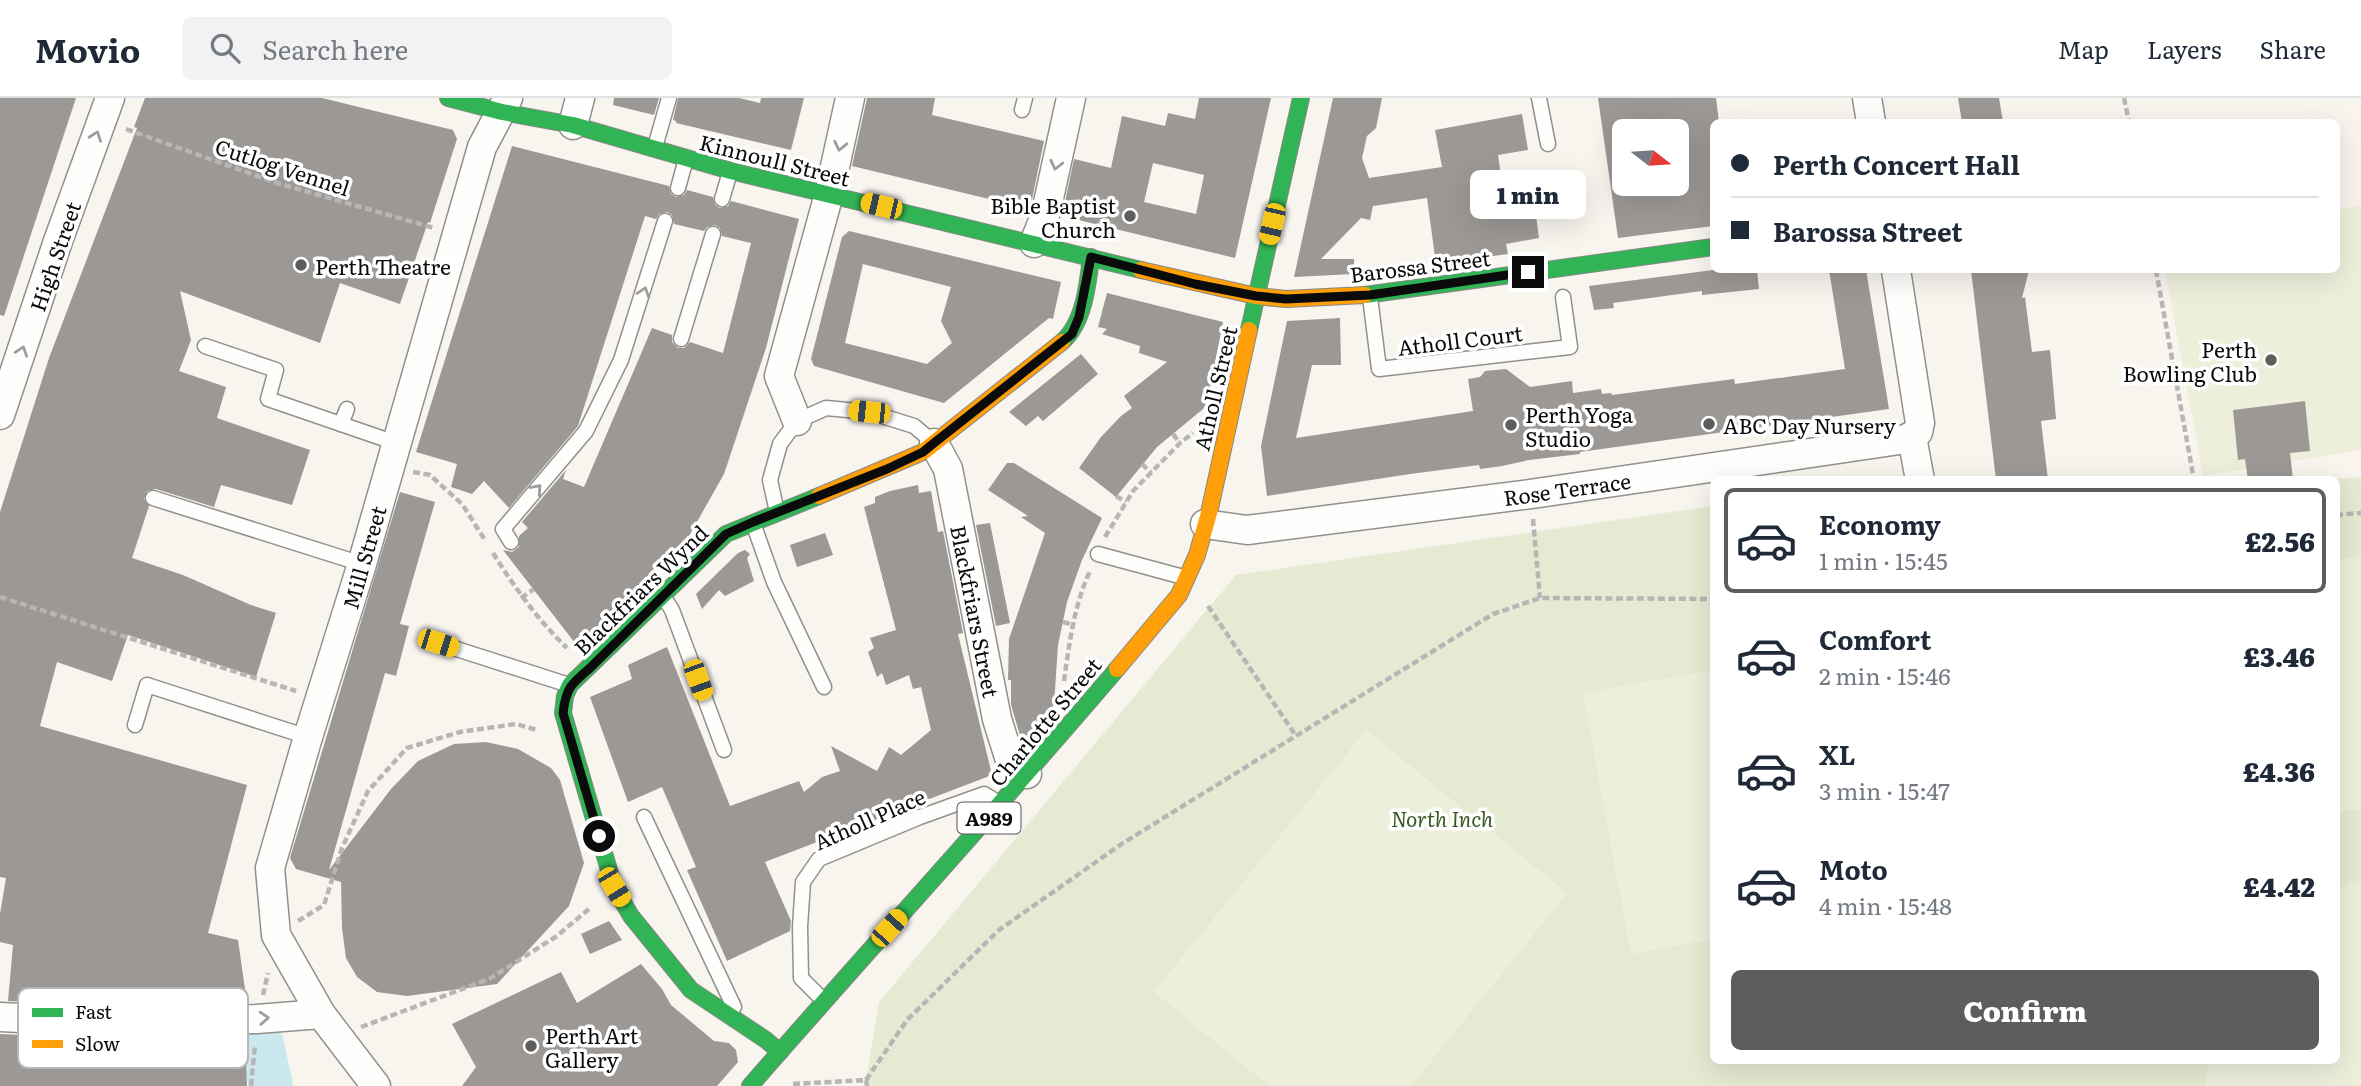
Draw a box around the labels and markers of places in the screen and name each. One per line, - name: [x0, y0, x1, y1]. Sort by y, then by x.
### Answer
- place label: Bible Baptist Church: [990, 189, 1117, 244]
- marker: Bible Baptist Church: [1122, 208, 1138, 224]
- place label: Perth Theatre: [315, 250, 451, 281]
- marker: Perth Theatre: [293, 257, 309, 273]
- place label: Perth Bowling Club: [2123, 333, 2257, 388]
- marker: Perth Bowling Club: [2263, 352, 2279, 368]
- place label: Perth Yoga Studio: [1525, 398, 1634, 453]
- place label: ABC Day Nursery: [1723, 409, 1897, 440]
- marker: ABC Day Nursery: [1701, 416, 1717, 432]
- marker: Perth Yoga Studio: [1503, 417, 1519, 433]
- place label: Perth Art Gallery: [545, 1019, 639, 1074]
- marker: Perth Art Gallery: [523, 1038, 539, 1054]

